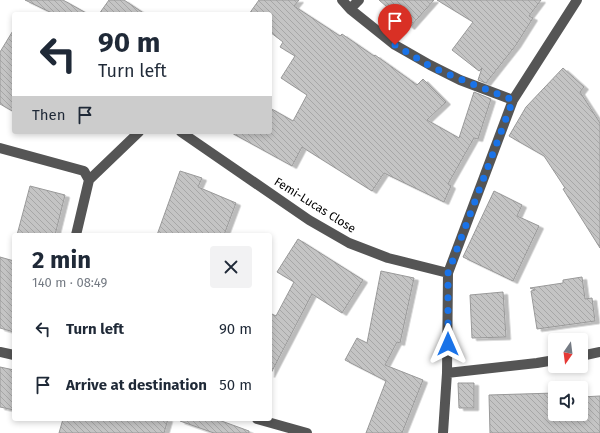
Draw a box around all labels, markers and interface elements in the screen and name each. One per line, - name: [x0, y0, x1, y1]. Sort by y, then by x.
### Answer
- pin: [378, 4, 412, 45]
- icon: arrive: [384, 10, 406, 32]
- text: 90 m: [98, 26, 160, 59]
- icon: left: [32, 28, 84, 80]
- text: Turn left: [98, 60, 167, 82]
- icon: arrive: [74, 104, 96, 126]
- text: Then: [32, 106, 66, 124]
- street label: Femi-Lucas Close: [272, 174, 358, 236]
- text: 2 min: [32, 246, 91, 274]
- button: close: [210, 246, 252, 288]
- text: 140 m · 08:49: [32, 275, 107, 290]
- icon: left: [32, 318, 54, 340]
- text: Turn left: [66, 320, 124, 338]
- text: 90 m: [219, 320, 252, 338]
- position arrow: [427, 323, 469, 365]
- north arrow: [548, 333, 588, 373]
- map controls: [548, 333, 588, 421]
- icon: arrive: [32, 374, 54, 396]
- text: Arrive at destination: [66, 376, 207, 394]
- text: 50 m: [219, 376, 252, 394]
- button: sound: [548, 381, 588, 421]

